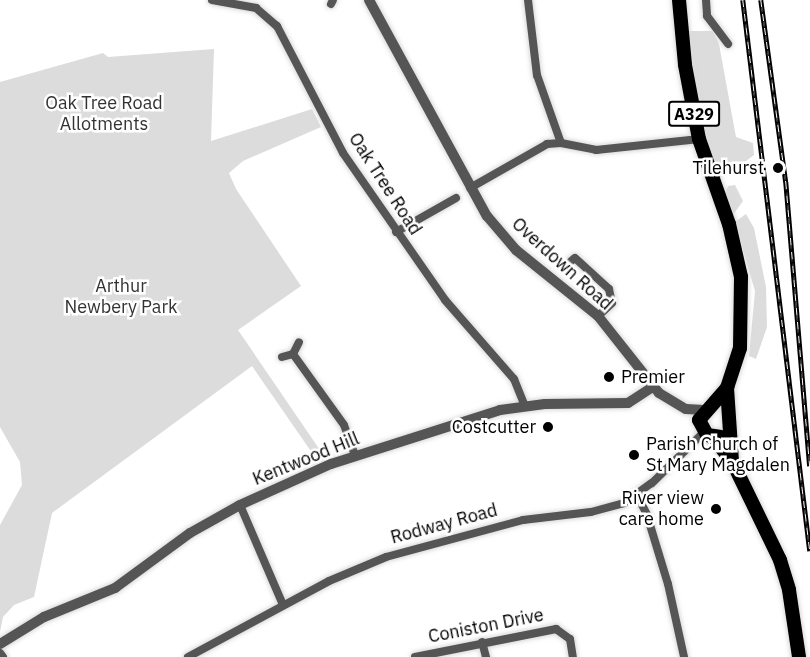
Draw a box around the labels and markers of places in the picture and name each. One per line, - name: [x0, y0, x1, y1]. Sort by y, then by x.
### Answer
- place label: Tilehurst: [692, 157, 764, 179]
- marker: Tilehurst: [769, 159, 787, 177]
- place label: Premier: [621, 366, 685, 388]
- marker: Premier: [602, 370, 616, 384]
- place label: Costcutter: [452, 416, 536, 438]
- marker: Costcutter: [541, 420, 555, 434]
- place label: Parish Church of St Mary Magdalen: [646, 434, 790, 476]
- marker: Parish Church of St Mary Magdalen: [627, 448, 641, 462]
- place label: River view care home: [619, 488, 704, 530]
- marker: River view care home: [709, 502, 723, 516]

